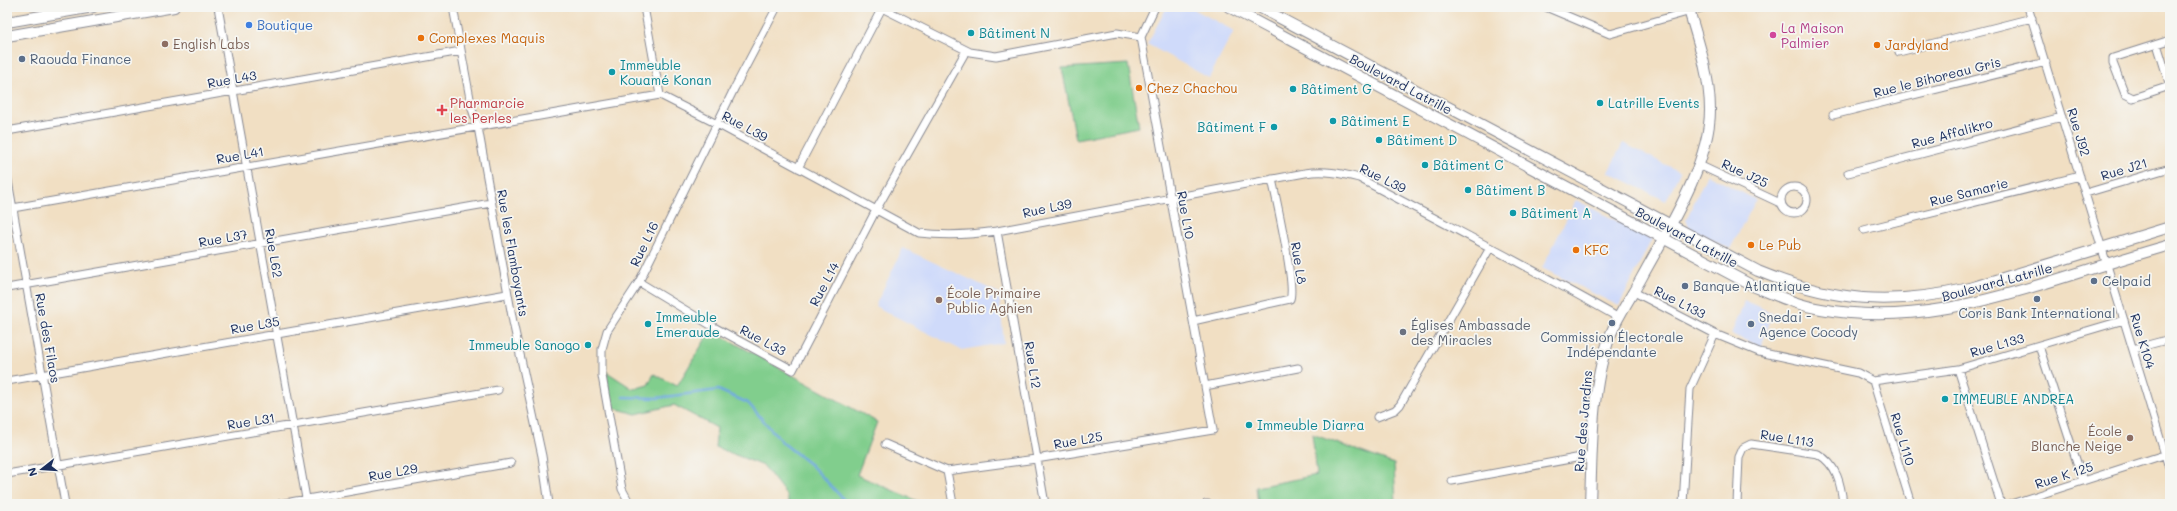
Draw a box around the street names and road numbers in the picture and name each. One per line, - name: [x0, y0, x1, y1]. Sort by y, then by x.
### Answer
- street label: Boulevard Latrille: [1347, 49, 1455, 118]
- street label: Rue le Bihoreau Gris: [1871, 52, 2002, 101]
- street label: Rue L43: [206, 66, 258, 91]
- street label: Rue L39: [719, 106, 771, 145]
- street label: Rue J92: [2064, 106, 2095, 158]
- street label: Rue Affalikro: [1909, 113, 1995, 152]
- street label: Rue L41: [215, 142, 265, 167]
- street label: Rue J21: [2098, 153, 2149, 184]
- street label: Rue J25: [1719, 154, 1771, 191]
- street label: Rue L39: [1357, 159, 1410, 196]
- street label: Rue Samarie: [1928, 174, 2010, 209]
- street label: Rue les Flamboyants: [494, 188, 533, 318]
- street label: Rue L10: [1174, 190, 1199, 240]
- street label: Rue L39: [1021, 194, 1073, 221]
- street label: Boulevard Latrille: [1633, 202, 1741, 271]
- street label: Rue L16: [625, 218, 662, 269]
- street label: Rue L37: [197, 225, 249, 250]
- street label: Rue L62: [262, 227, 287, 279]
- street label: Rue L8: [1288, 241, 1311, 285]
- street label: Rue L14: [805, 258, 842, 309]
- street label: Boulevard Latrille: [1940, 259, 2054, 304]
- street label: Rue L133: [1652, 281, 1709, 322]
- street label: Rue des Filaos: [32, 292, 65, 384]
- street label: Rue K104: [2127, 311, 2160, 371]
- street label: Rue L35: [229, 312, 281, 337]
- street label: Rue L33: [737, 320, 790, 359]
- street label: Rue L133: [1968, 329, 2026, 360]
- street label: Rue L12: [1021, 340, 1046, 390]
- street label: Rue des Jardins: [1570, 369, 1595, 472]
- street label: Rue L31: [226, 408, 276, 433]
- street label: Rue L110: [1887, 410, 1920, 467]
- street label: Rue L113: [1759, 425, 1815, 450]
- street label: Rue L25: [1052, 427, 1104, 452]
- street label: Rue K 125: [2033, 457, 2095, 492]
- street label: Rue L29: [367, 459, 419, 484]

